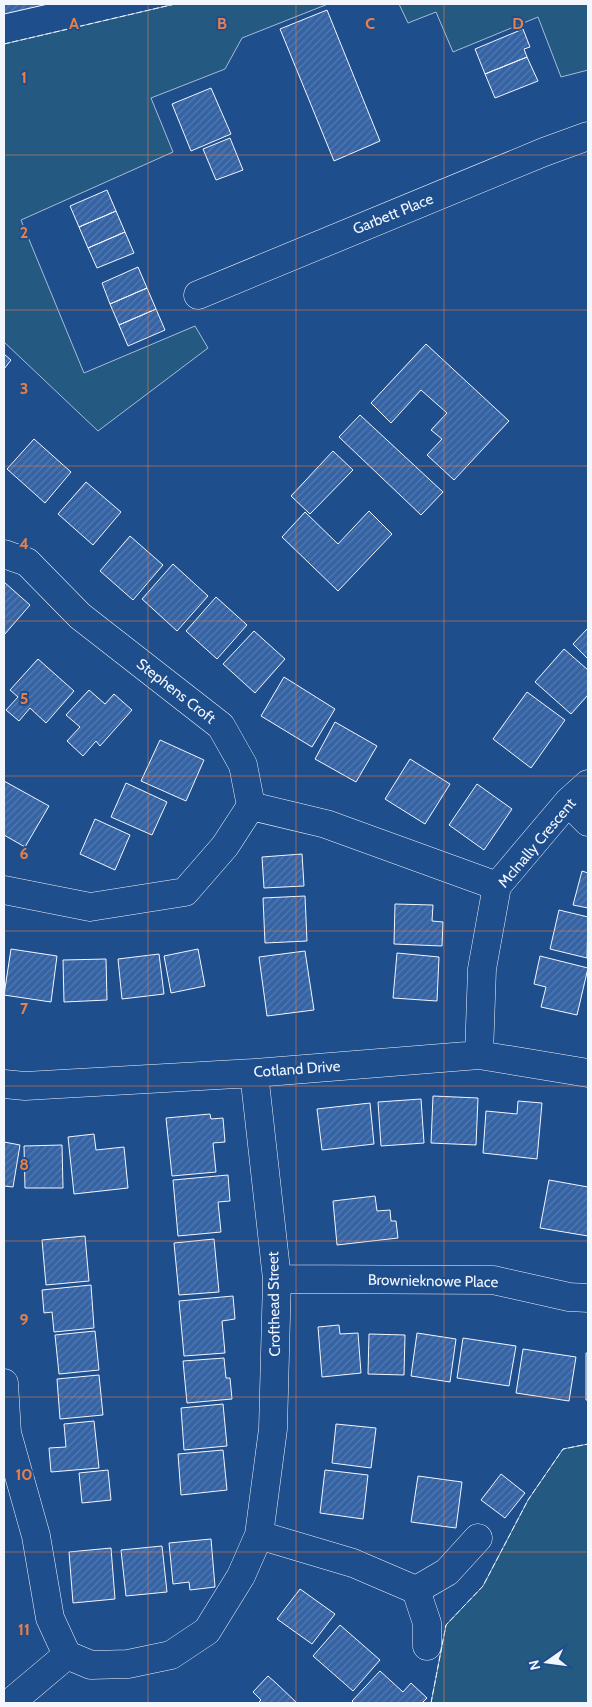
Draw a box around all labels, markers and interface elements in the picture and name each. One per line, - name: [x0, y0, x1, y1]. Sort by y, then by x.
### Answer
- text: A: [69, 14, 79, 33]
- text: B: [217, 14, 227, 33]
- text: C: [365, 14, 375, 33]
- text: D: [512, 14, 524, 33]
- text: 1: [21, 68, 27, 87]
- street label: Garbett Place: [350, 190, 436, 238]
- text: 2: [20, 223, 28, 242]
- text: 3: [20, 379, 28, 398]
- text: 4: [19, 534, 29, 553]
- street label: Stephens Croft: [133, 655, 219, 727]
- text: 5: [20, 689, 28, 708]
- street label: McInally Crescent: [494, 795, 580, 891]
- text: 6: [20, 844, 29, 863]
- text: 7: [20, 999, 29, 1018]
- street label: Cotland Drive: [253, 1057, 341, 1081]
- text: 8: [19, 1155, 29, 1174]
- street label: Crofthead Street: [264, 1251, 284, 1357]
- street label: Brownieknowe Place: [368, 1271, 499, 1291]
- text: 9: [20, 1310, 29, 1329]
- text: 10: [15, 1465, 33, 1484]
- text: 11: [18, 1620, 30, 1639]
- north arrow: [522, 1637, 572, 1687]
- text: N: [524, 1658, 544, 1672]

